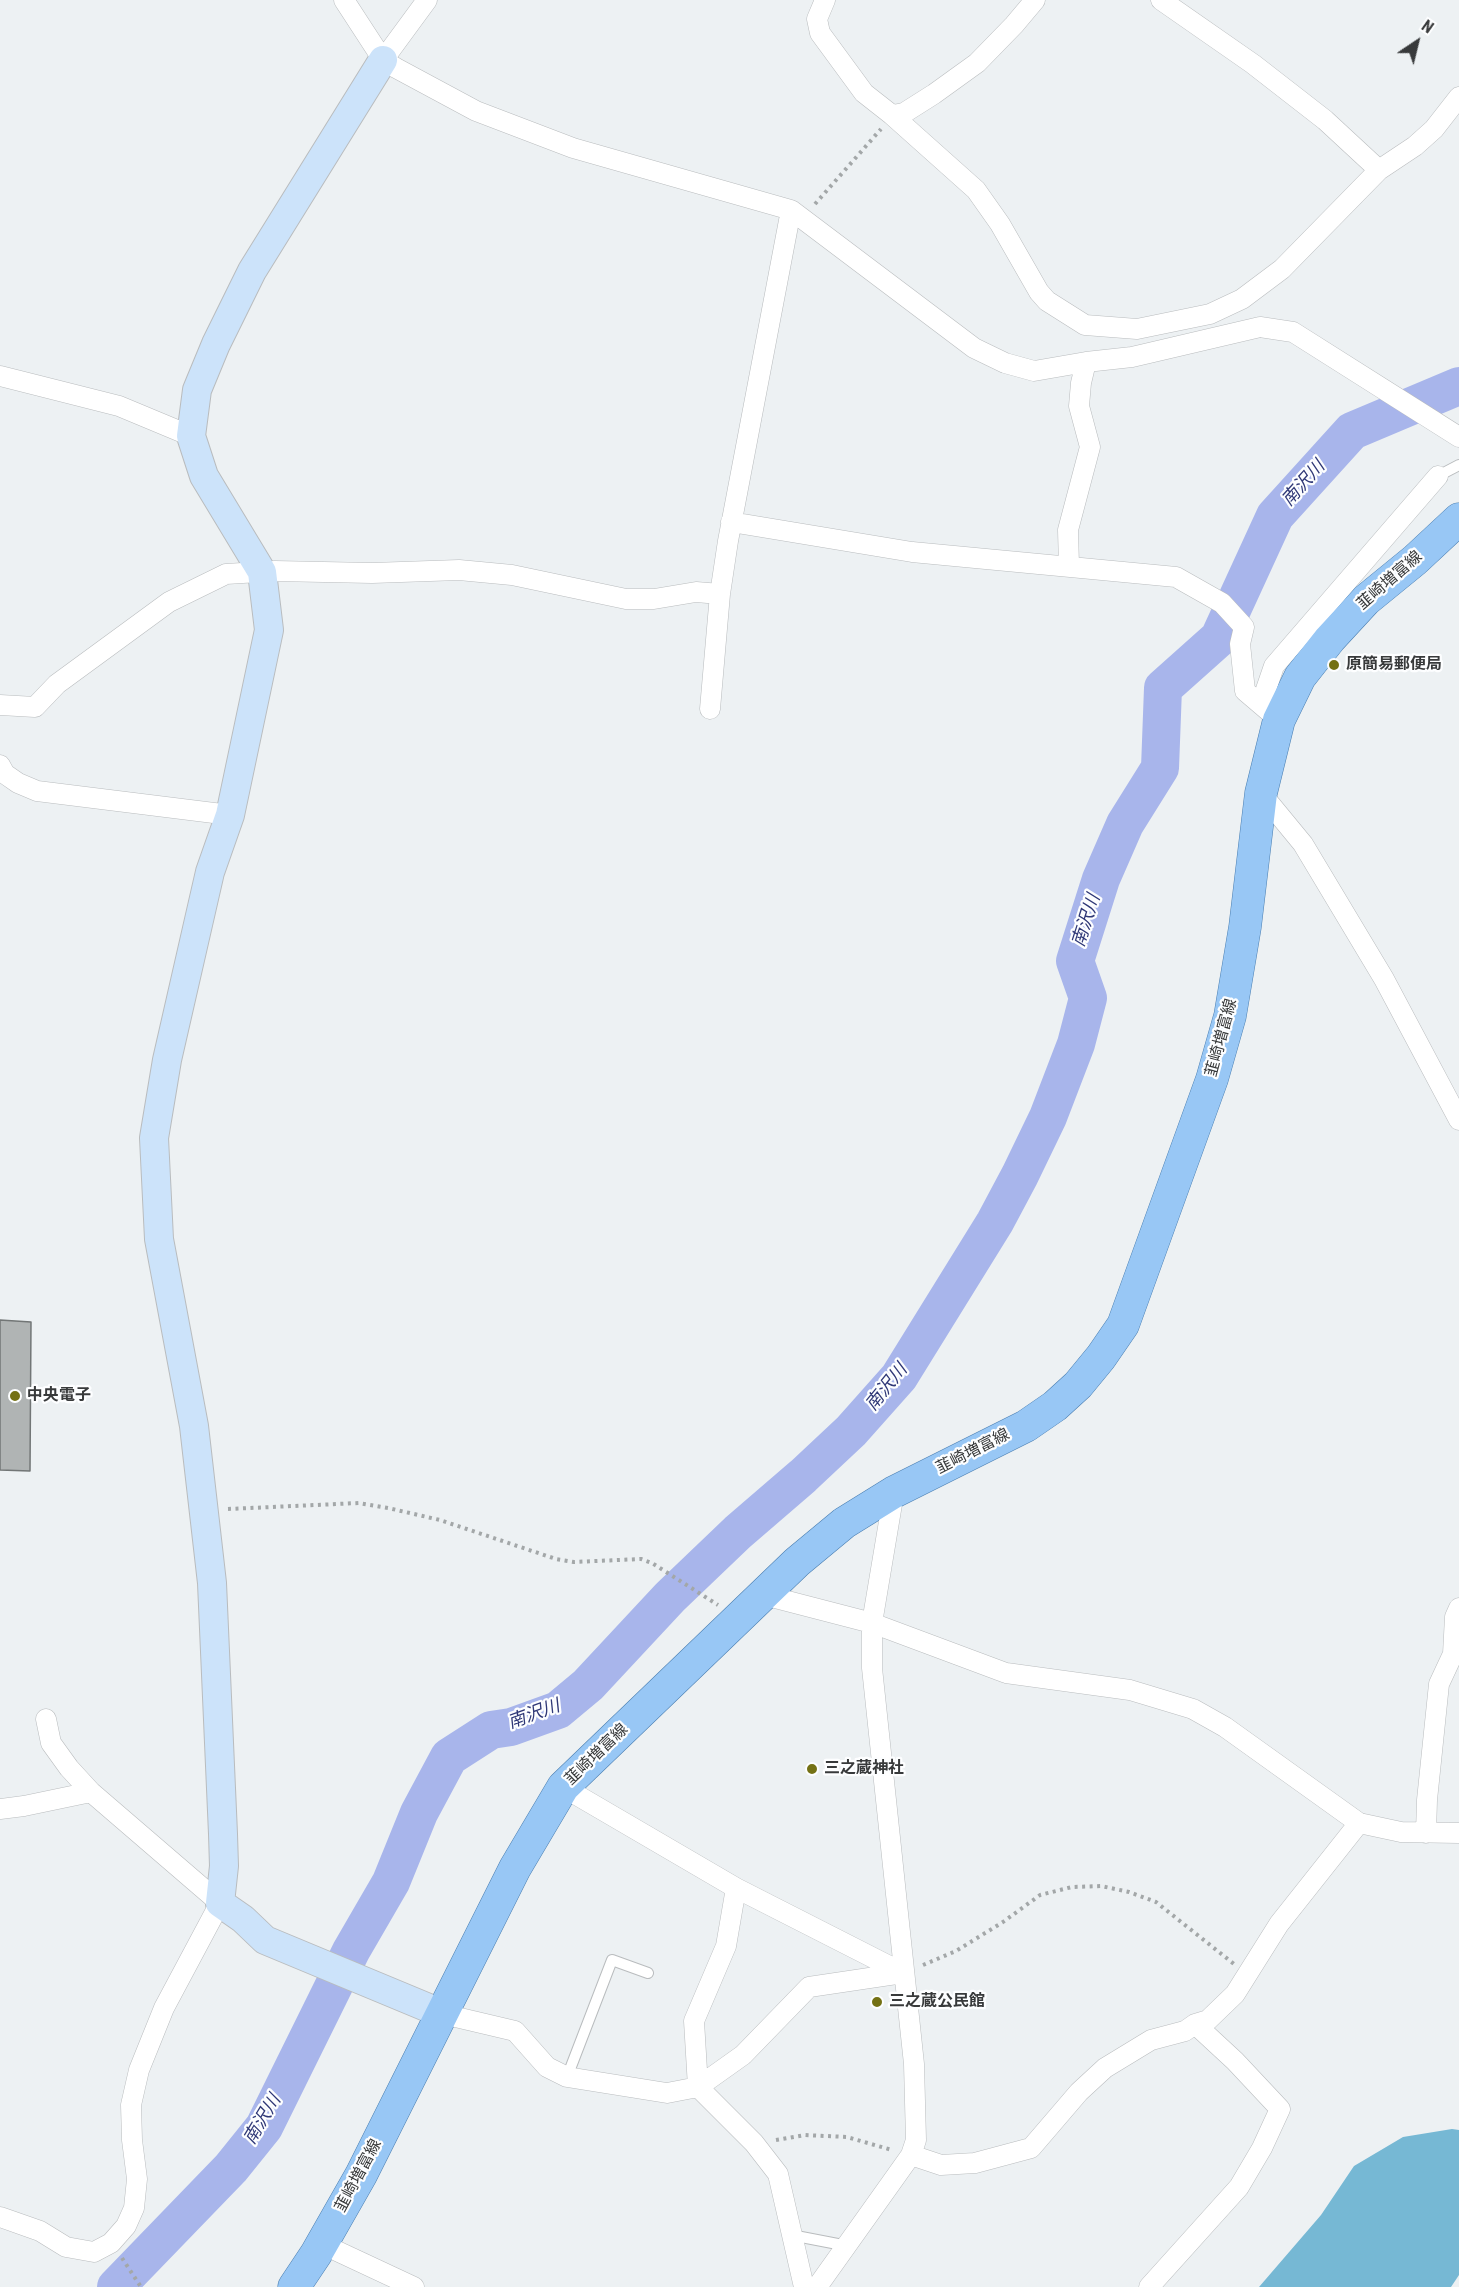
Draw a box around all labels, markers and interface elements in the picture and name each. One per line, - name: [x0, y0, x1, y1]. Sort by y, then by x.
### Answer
- north arrow: [1387, 12, 1447, 72]
- text: N: [1418, 16, 1437, 37]
- water label: 南沢川: [1278, 457, 1330, 511]
- street label: 韮崎増富線: [1354, 548, 1426, 614]
- place label: 原簡易郵便局: [1346, 655, 1442, 675]
- marker: 原簡易郵便局: [1327, 658, 1341, 672]
- water label: 南沢川: [1068, 892, 1106, 950]
- street label: 韮崎増富線: [1202, 997, 1242, 1079]
- water label: 南沢川: [862, 1360, 912, 1416]
- place label: 中央電子: [27, 1386, 91, 1406]
- marker: 中央電子: [8, 1389, 22, 1403]
- street label: 韮崎増富線: [933, 1425, 1013, 1479]
- water label: 南沢川: [505, 1696, 563, 1734]
- street label: 韮崎増富線: [562, 1720, 632, 1790]
- place label: 三之蔵神社: [824, 1759, 904, 1779]
- marker: 三之蔵神社: [805, 1762, 819, 1776]
- place label: 三之蔵公民館: [889, 1992, 985, 2012]
- marker: 三之蔵公民館: [870, 1995, 884, 2009]
- water label: 南沢川: [240, 2091, 286, 2149]
- street label: 韮崎増富線: [332, 2136, 386, 2216]

